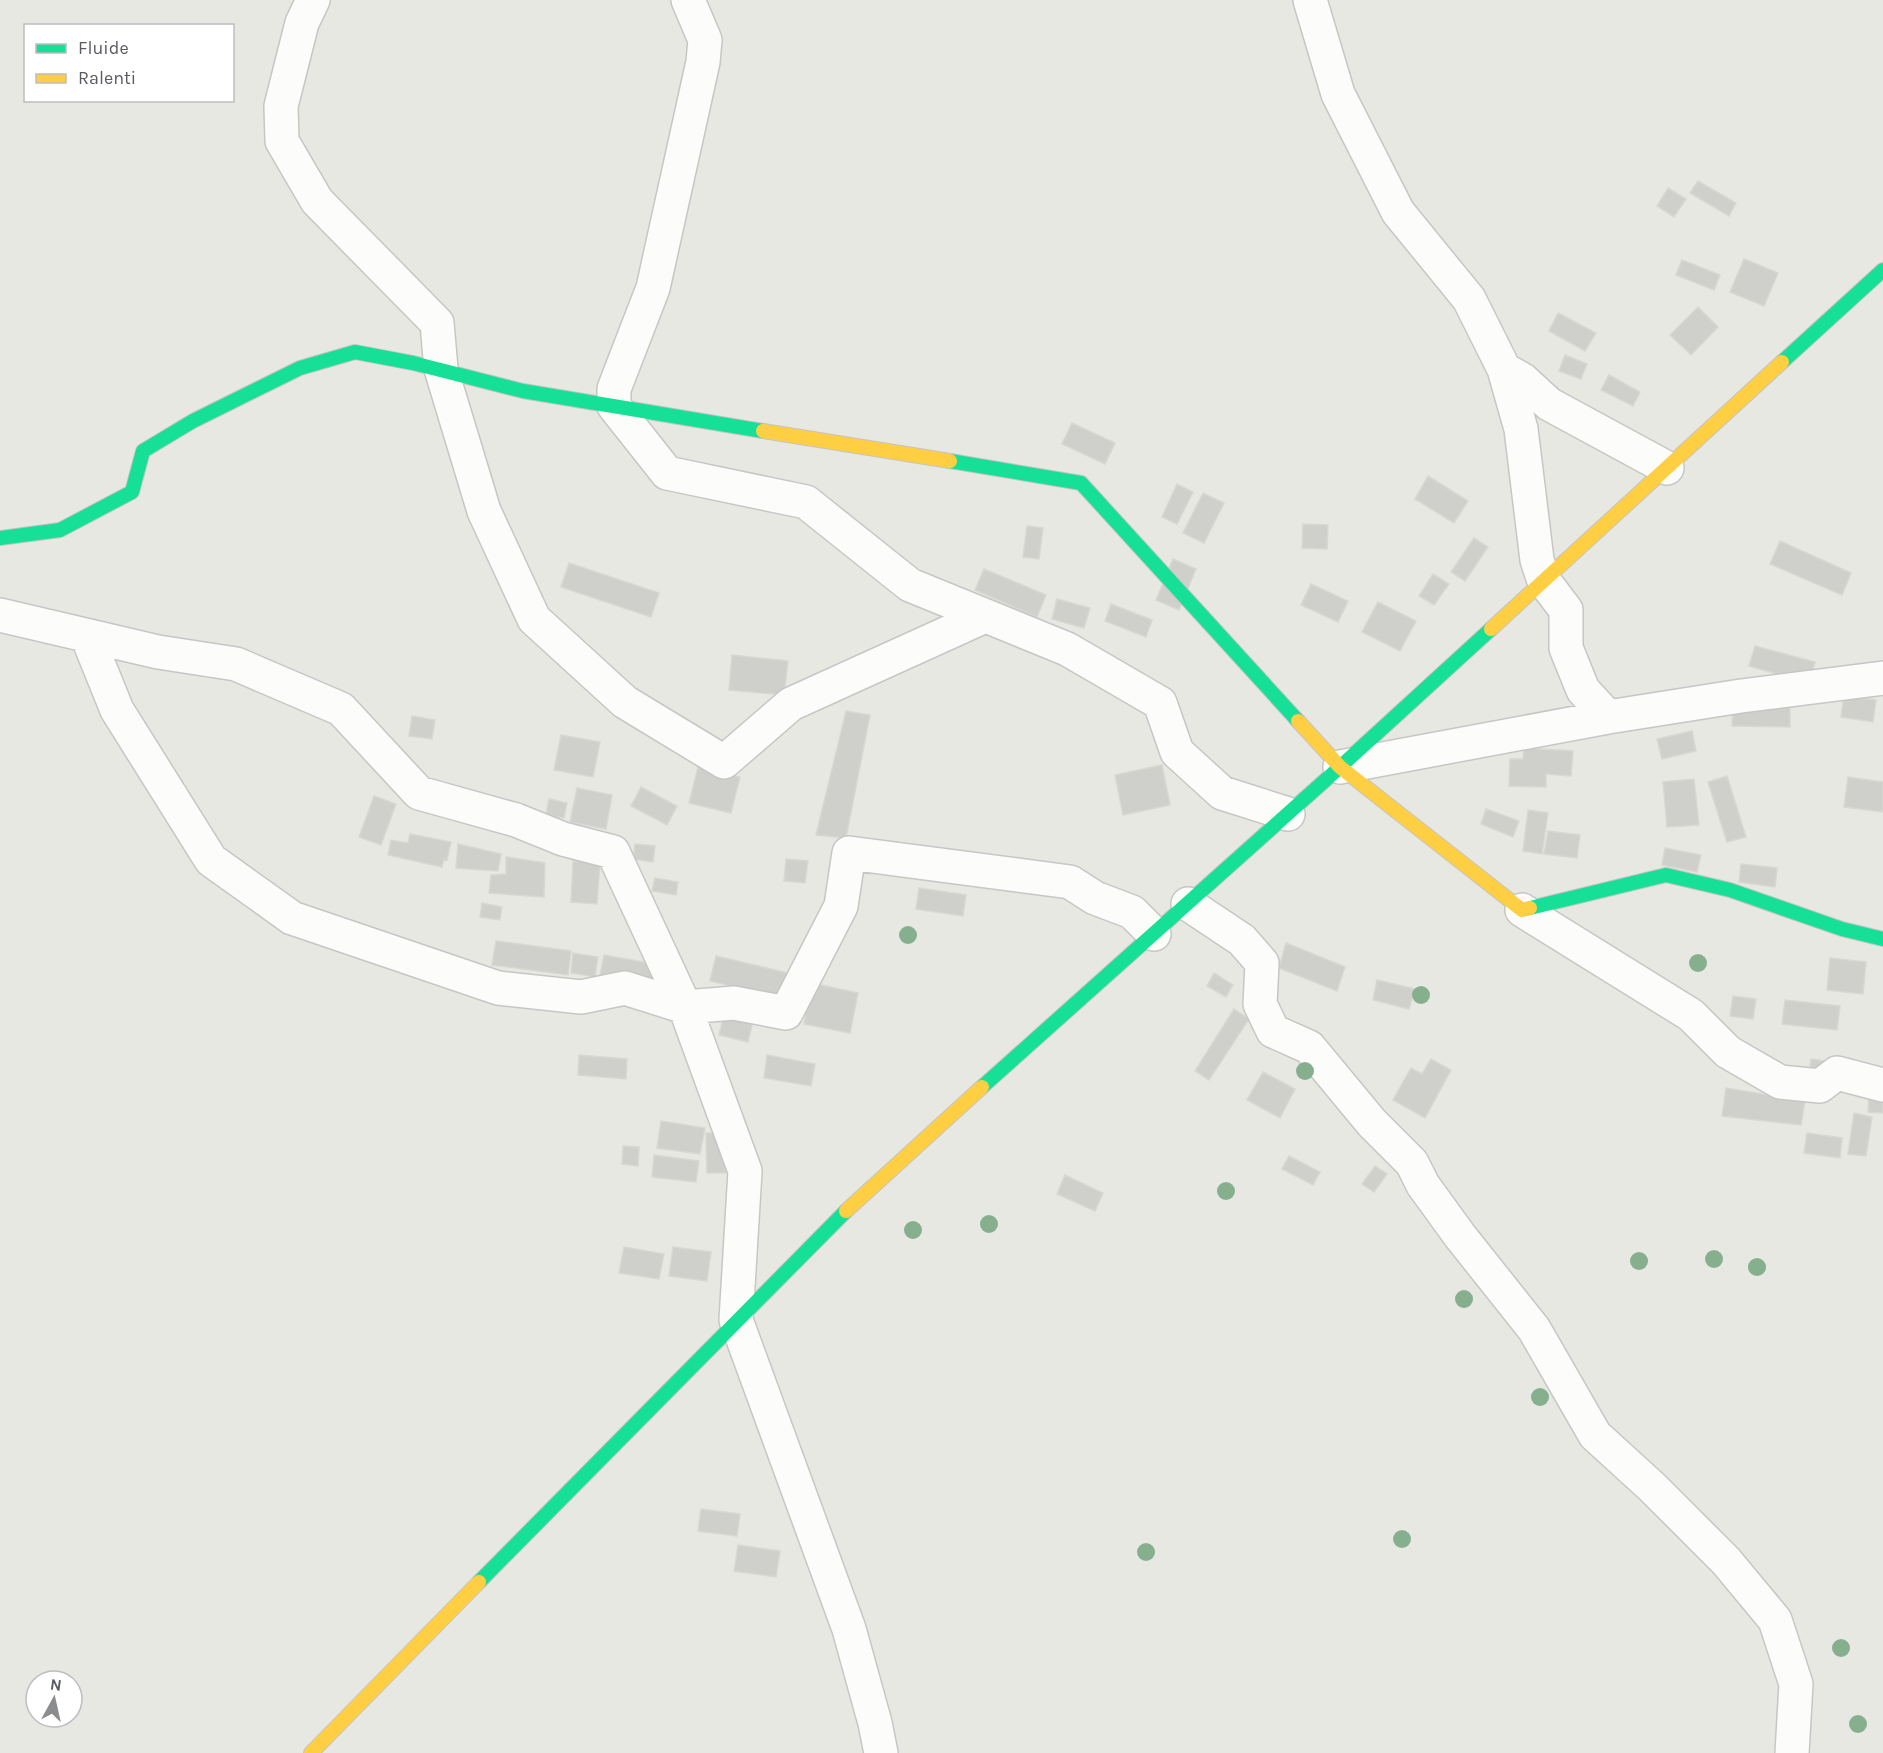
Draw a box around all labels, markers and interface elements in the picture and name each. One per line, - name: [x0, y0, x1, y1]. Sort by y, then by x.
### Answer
- legend: [24, 24, 234, 102]
- text: Fluide: [78, 37, 129, 59]
- text: Ralenti: [78, 67, 136, 89]
- north arrow: [24, 1669, 84, 1729]
- text: N: [49, 1674, 63, 1695]

